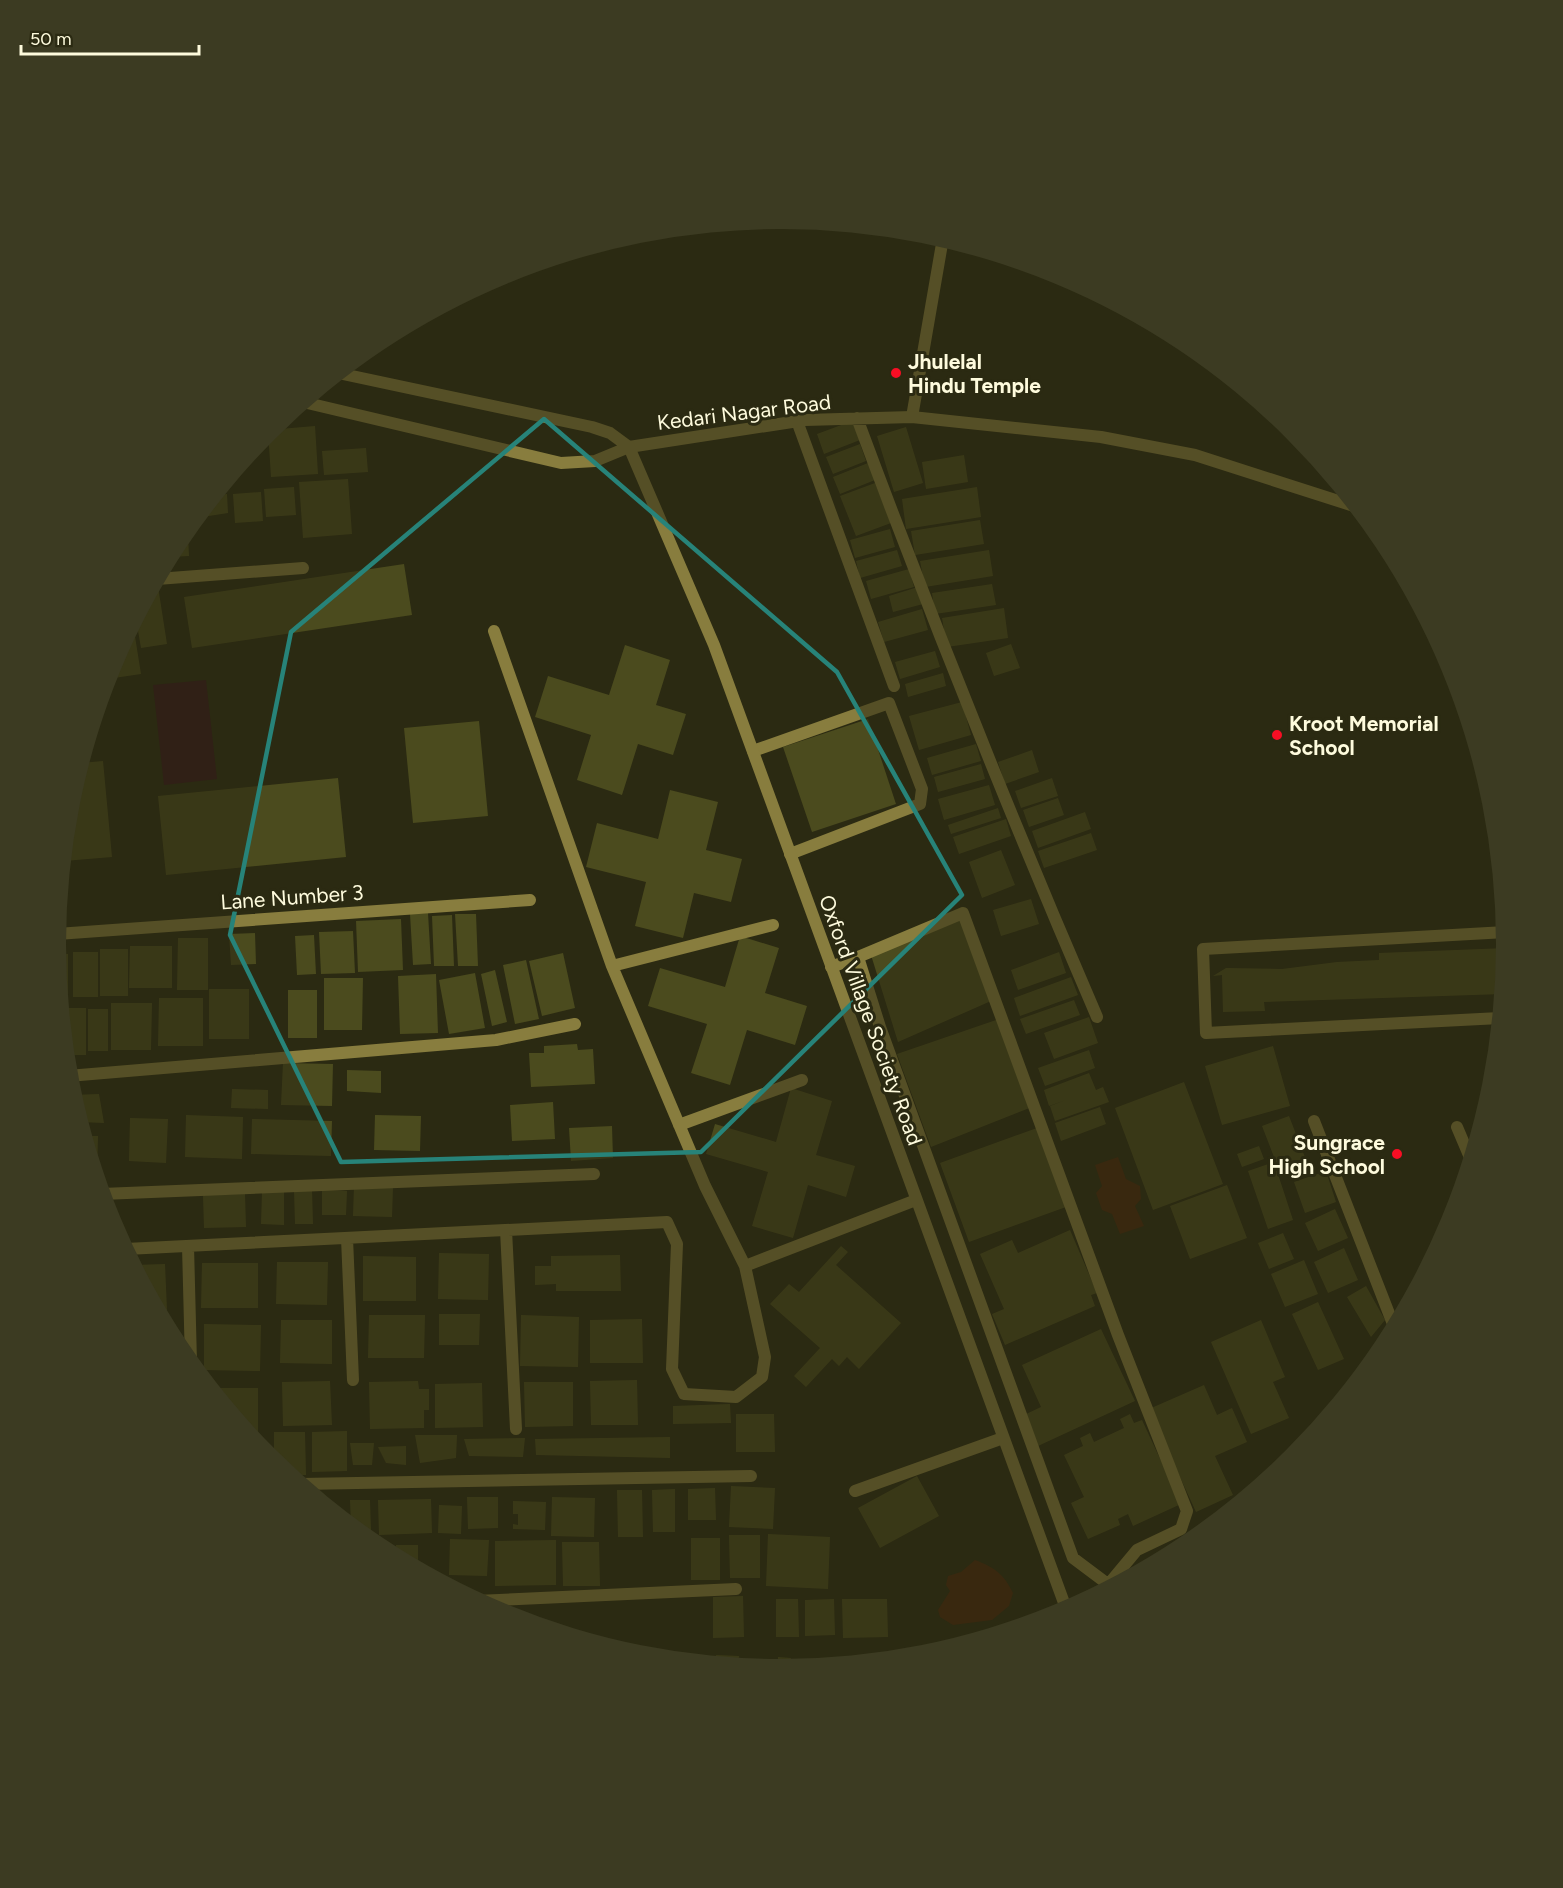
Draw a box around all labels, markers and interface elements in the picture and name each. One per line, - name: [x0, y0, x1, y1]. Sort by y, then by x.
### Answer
- scale bar: [21, 18, 200, 56]
- text: 50 m: [30, 28, 72, 50]
- place label: Jhulelal Hindu Temple: [908, 349, 1041, 398]
- marker: Jhulelal Hindu Temple: [889, 366, 903, 380]
- street label: Kedari Nagar Road: [656, 389, 832, 435]
- place label: Kroot Memorial School: [1289, 711, 1439, 760]
- marker: Kroot Memorial School: [1270, 728, 1284, 742]
- street label: Lane Number 3: [220, 880, 364, 914]
- street label: Oxford Village Society Road: [814, 892, 928, 1148]
- place label: Sungrace High School: [1268, 1130, 1385, 1179]
- marker: Sungrace High School: [1390, 1147, 1404, 1161]

